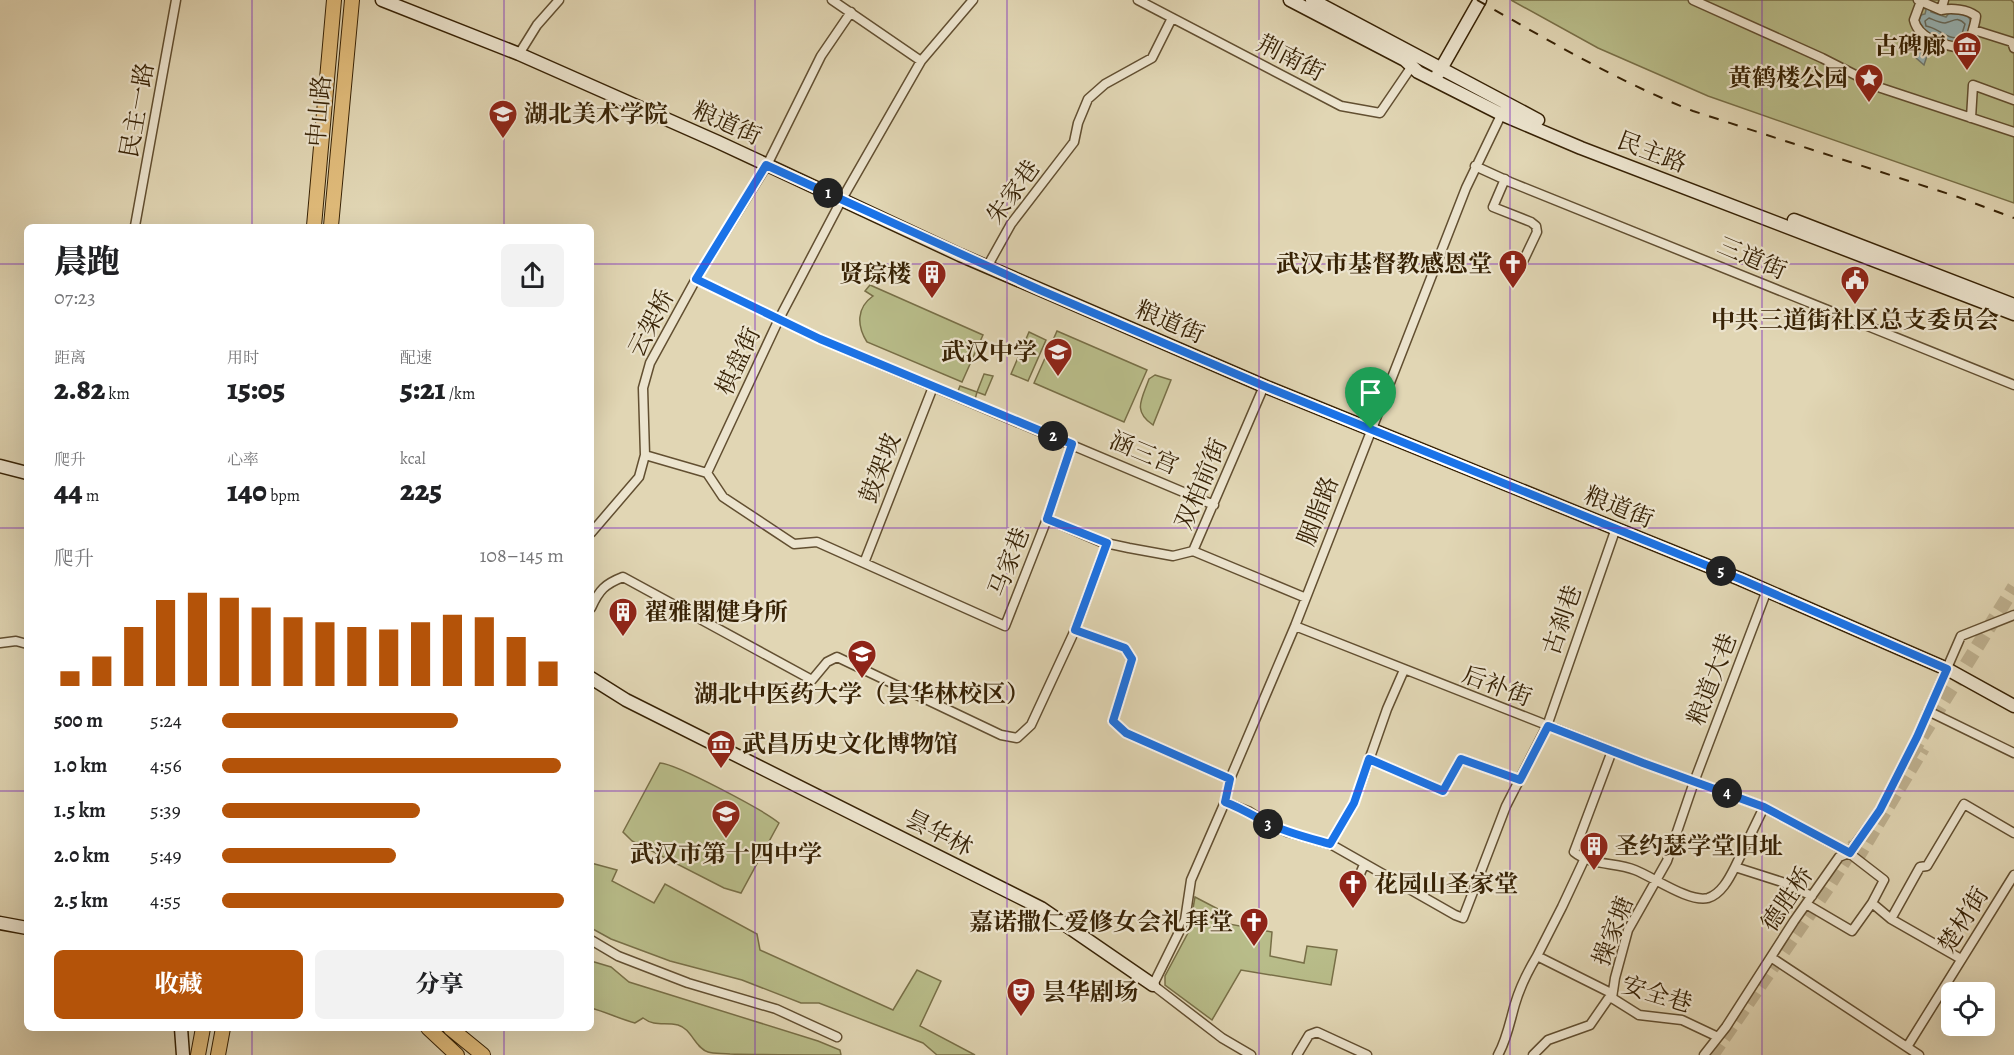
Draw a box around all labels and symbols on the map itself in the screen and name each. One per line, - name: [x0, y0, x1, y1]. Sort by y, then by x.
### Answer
- street label: 荆南街: [1252, 27, 1330, 89]
- place label: 古碑廊: [1874, 30, 1946, 62]
- museum icon: 古碑廊: [1951, 30, 1983, 72]
- street label: 民主一路: [113, 60, 161, 160]
- place label: 黄鹤楼公园: [1728, 62, 1848, 94]
- place icon: 黄鹤楼公园: [1853, 62, 1885, 104]
- street label: 中山路: [300, 74, 338, 148]
- street label: 粮道街: [688, 94, 766, 152]
- school or university icon: 湖北美术学院: [487, 98, 519, 140]
- place label: 湖北美术学院: [524, 98, 668, 130]
- street label: 民主路: [1613, 124, 1691, 180]
- street label: 朱家巷: [979, 153, 1047, 231]
- pin: 1: [813, 178, 843, 208]
- street label: 三道街: [1713, 229, 1791, 287]
- place label: 武汉市基督教感恩堂: [1276, 248, 1492, 280]
- church icon: 武汉市基督教感恩堂: [1497, 248, 1529, 290]
- place label: 贤琮楼: [839, 258, 911, 290]
- building icon: 贤琮楼: [916, 258, 948, 300]
- public building icon: 中共三道街社区总支委员会: [1839, 264, 1871, 306]
- street label: 云架桥: [620, 284, 682, 362]
- street label: 粮道街: [1131, 293, 1209, 351]
- place label: 中共三道街社区总支委员会: [1711, 304, 1999, 336]
- street label: 棋盘街: [708, 322, 768, 400]
- place label: 武汉中学: [941, 336, 1037, 368]
- school or university icon: 武汉中学: [1042, 336, 1074, 378]
- pin: [1345, 367, 1396, 429]
- pin: 2: [1038, 421, 1068, 451]
- street label: 涵三宫: [1105, 424, 1183, 482]
- street label: 鼓架坡: [852, 429, 908, 507]
- street label: 双柏前街: [1168, 434, 1234, 534]
- street label: 胭脂路: [1290, 472, 1346, 550]
- street label: 粮道街: [1580, 479, 1658, 535]
- street label: 马家巷: [981, 523, 1037, 601]
- pin: 5: [1706, 556, 1736, 586]
- street label: 古刹巷: [1535, 581, 1589, 659]
- building icon: 翟雅閣健身所: [607, 596, 639, 638]
- place label: 翟雅閣健身所: [644, 596, 788, 628]
- street label: 粮道大巷: [1680, 628, 1744, 730]
- school or university icon: 湖北中医药大学（昙华林校区）: [846, 638, 878, 680]
- street label: 后补街: [1458, 658, 1536, 714]
- place label: 湖北中医药大学（昙华林校区）: [694, 678, 1030, 710]
- museum icon: 武昌历史文化博物馆: [705, 728, 737, 770]
- place label: 武昌历史文化博物馆: [742, 728, 958, 760]
- pin: 4: [1712, 778, 1742, 808]
- school or university icon: 武汉市第十四中学: [710, 798, 742, 840]
- street label: 昙华林: [900, 802, 978, 864]
- pin: 3: [1253, 809, 1283, 839]
- building icon: 圣约瑟学堂旧址: [1578, 830, 1610, 872]
- place label: 圣约瑟学堂旧址: [1615, 830, 1783, 862]
- place label: 武汉市第十四中学: [630, 838, 822, 870]
- street label: 德胜桥: [1754, 860, 1820, 938]
- church icon: 花园山圣家堂: [1337, 868, 1369, 910]
- place label: 花园山圣家堂: [1374, 868, 1518, 900]
- street label: 楚材街: [1930, 881, 1996, 959]
- street label: 操家塘: [1585, 892, 1641, 970]
- place label: 嘉诺撒仁爱修女会礼拜堂: [969, 906, 1233, 938]
- church icon: 嘉诺撒仁爱修女会礼拜堂: [1238, 906, 1270, 948]
- street label: 安全巷: [1618, 968, 1696, 1020]
- theatre icon: 昙华剧场: [1005, 976, 1037, 1018]
- place label: 昙华剧场: [1042, 976, 1138, 1008]

